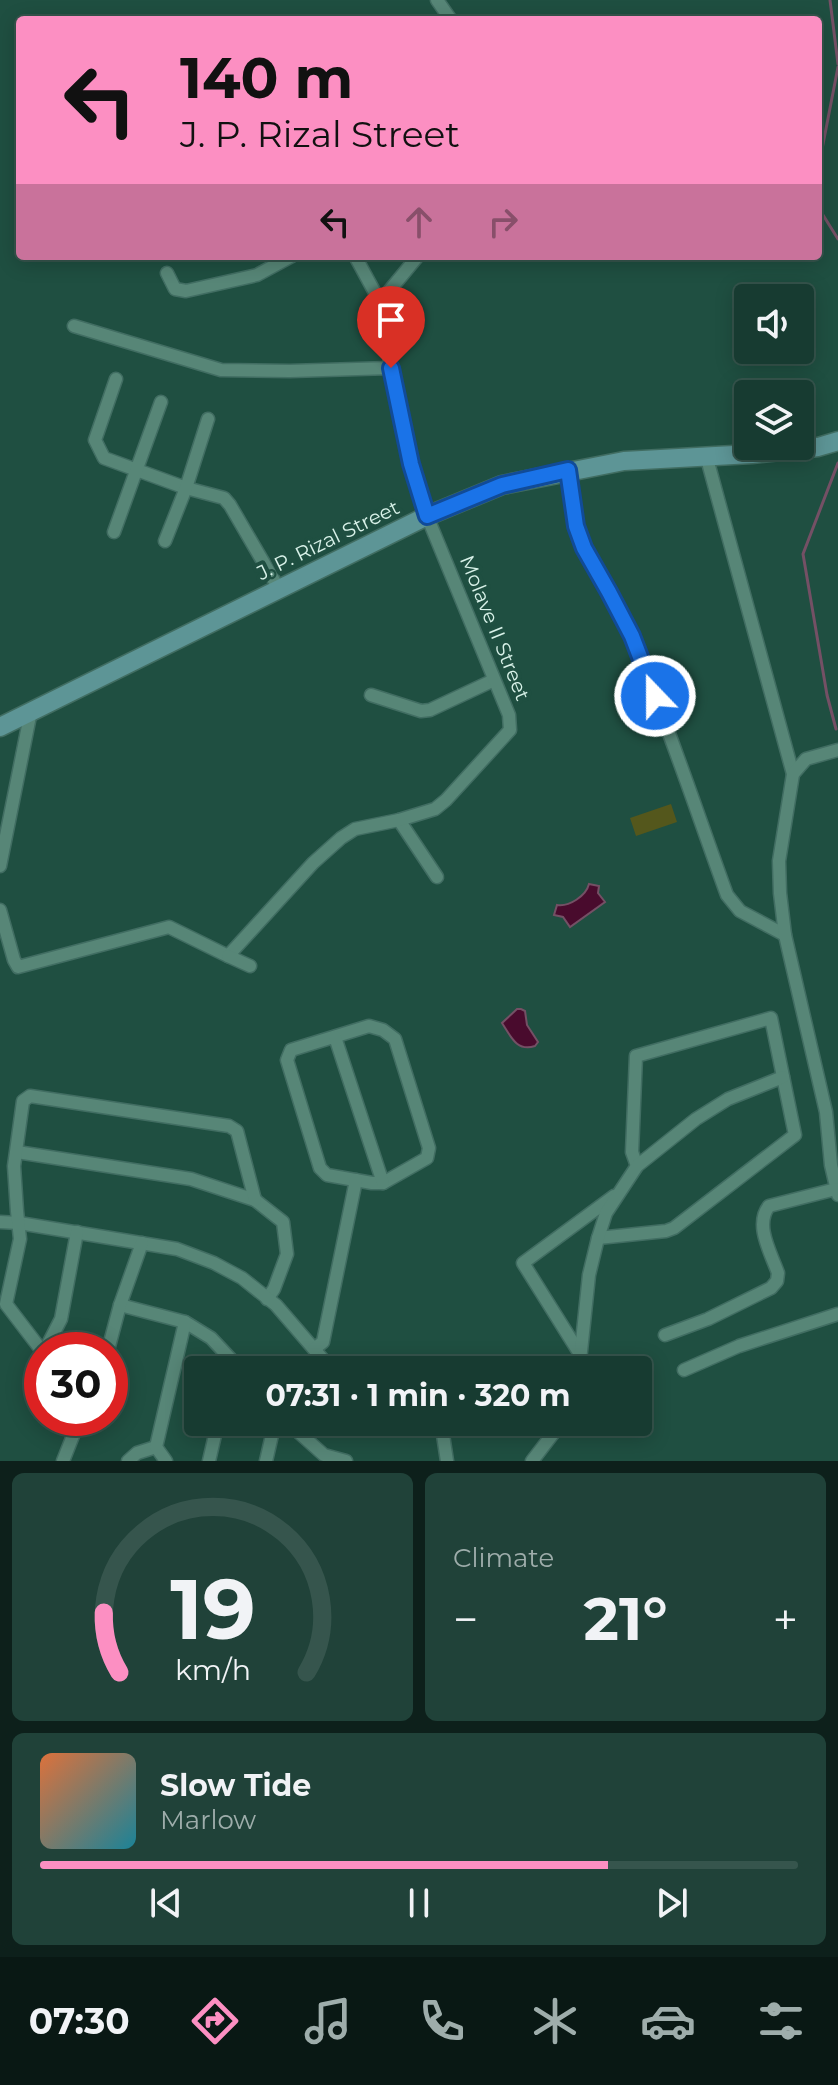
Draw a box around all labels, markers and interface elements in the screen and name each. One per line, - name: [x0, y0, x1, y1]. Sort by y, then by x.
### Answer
- text: 140 m: [180, 44, 353, 112]
- icon: left: [48, 48, 152, 152]
- text: J. P. Rizal Street: [180, 112, 460, 156]
- icon: left: [313, 200, 357, 244]
- icon: ahead: [397, 200, 441, 244]
- icon: right: [481, 200, 525, 244]
- map controls: [734, 284, 814, 460]
- button: sound: [734, 284, 814, 364]
- pin: [357, 286, 425, 368]
- icon: arrive: [369, 298, 413, 342]
- button: layers: [734, 380, 814, 460]
- street label: J. P. Rizal Street: [252, 495, 403, 585]
- street label: Molave II Street: [455, 552, 535, 704]
- position arrow: [613, 654, 697, 738]
- speed limit sign: 30: [24, 1332, 128, 1436]
- text: 07:31 · 1 min · 320 m: [266, 1377, 570, 1414]
- text: Climate: [453, 1542, 554, 1574]
- text: 19: [170, 1558, 255, 1660]
- text: 21°: [584, 1582, 668, 1655]
- text: −: [453, 1592, 478, 1646]
- text: +: [773, 1592, 798, 1646]
- text: km/h: [174, 1652, 251, 1687]
- text: Slow Tide: [160, 1767, 311, 1804]
- text: Marlow: [160, 1804, 256, 1836]
- icon: previous: [144, 1881, 188, 1925]
- icon: pause: [397, 1881, 441, 1925]
- icon: next: [650, 1881, 694, 1925]
- icon: directions: [187, 1993, 243, 2049]
- icon: music: [300, 1993, 356, 2049]
- icon: phone: [414, 1993, 470, 2049]
- icon: climate: [527, 1993, 583, 2049]
- icon: car: [640, 1993, 696, 2049]
- icon: filters: [753, 1993, 809, 2049]
- text: 07:30: [29, 1999, 130, 2043]

